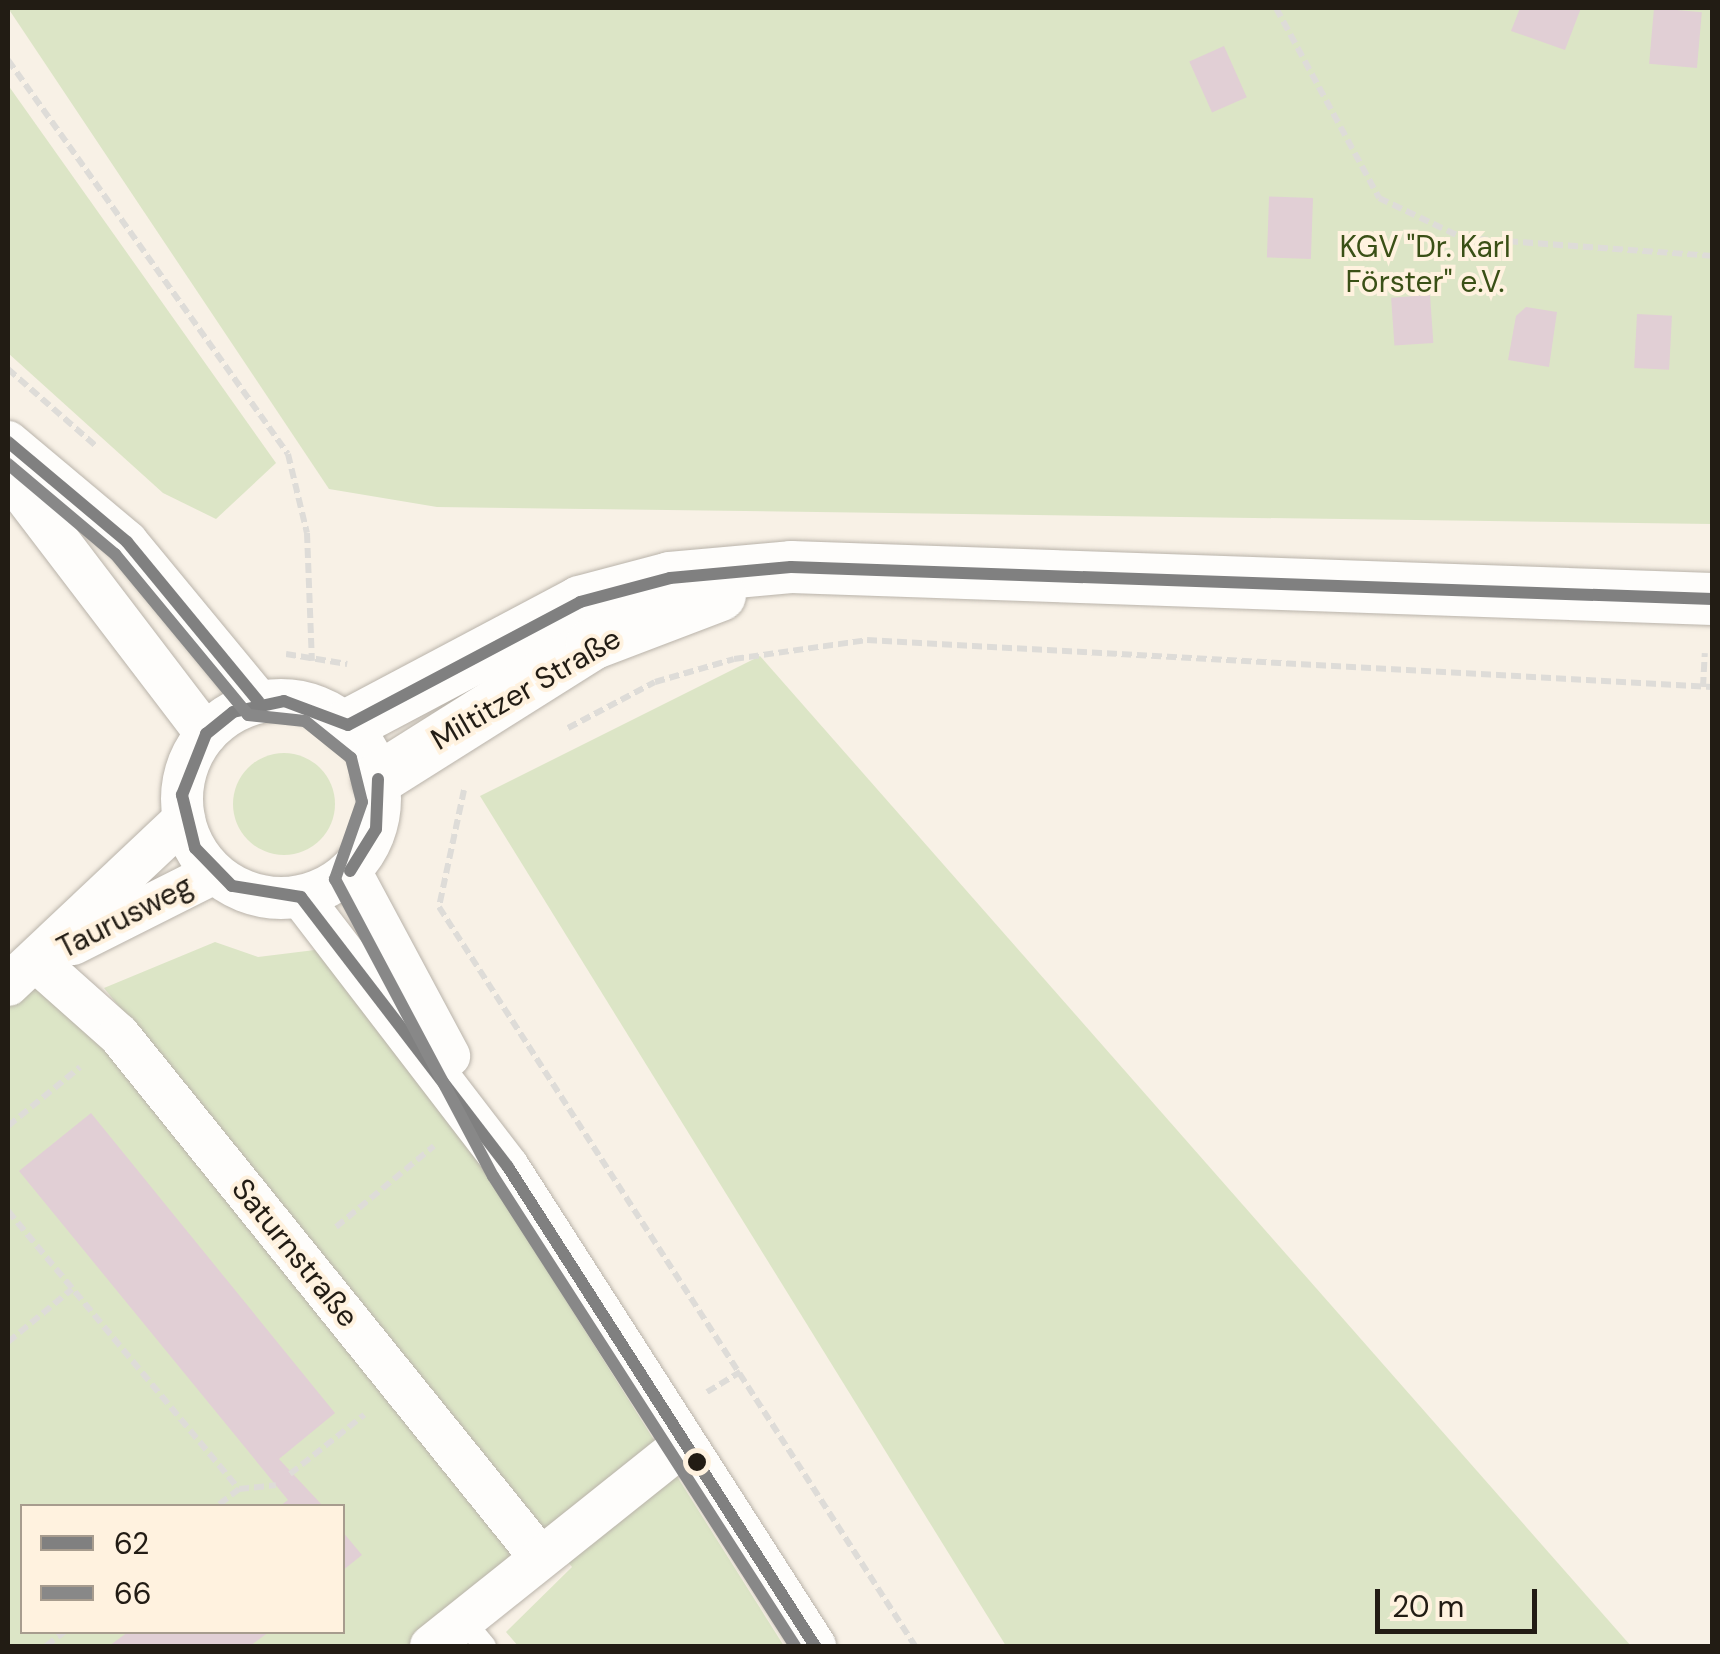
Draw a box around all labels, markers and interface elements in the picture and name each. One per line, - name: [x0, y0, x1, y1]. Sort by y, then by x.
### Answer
- park label: KGV "Dr. Karl Förster" e.V.: [1339, 229, 1511, 300]
- street label: Miltitzer Straße: [425, 620, 627, 758]
- street label: Taurusweg: [51, 868, 199, 966]
- street label: Saturnstraße: [224, 1171, 366, 1335]
- unlabelled marker: [687, 1452, 707, 1472]
- legend: [20, 1504, 345, 1634]
- text: 62: [114, 1524, 149, 1563]
- scale bar: [1380, 1569, 1542, 1631]
- text: 66: [114, 1574, 152, 1613]
- text: 20 m: [1392, 1587, 1464, 1626]

